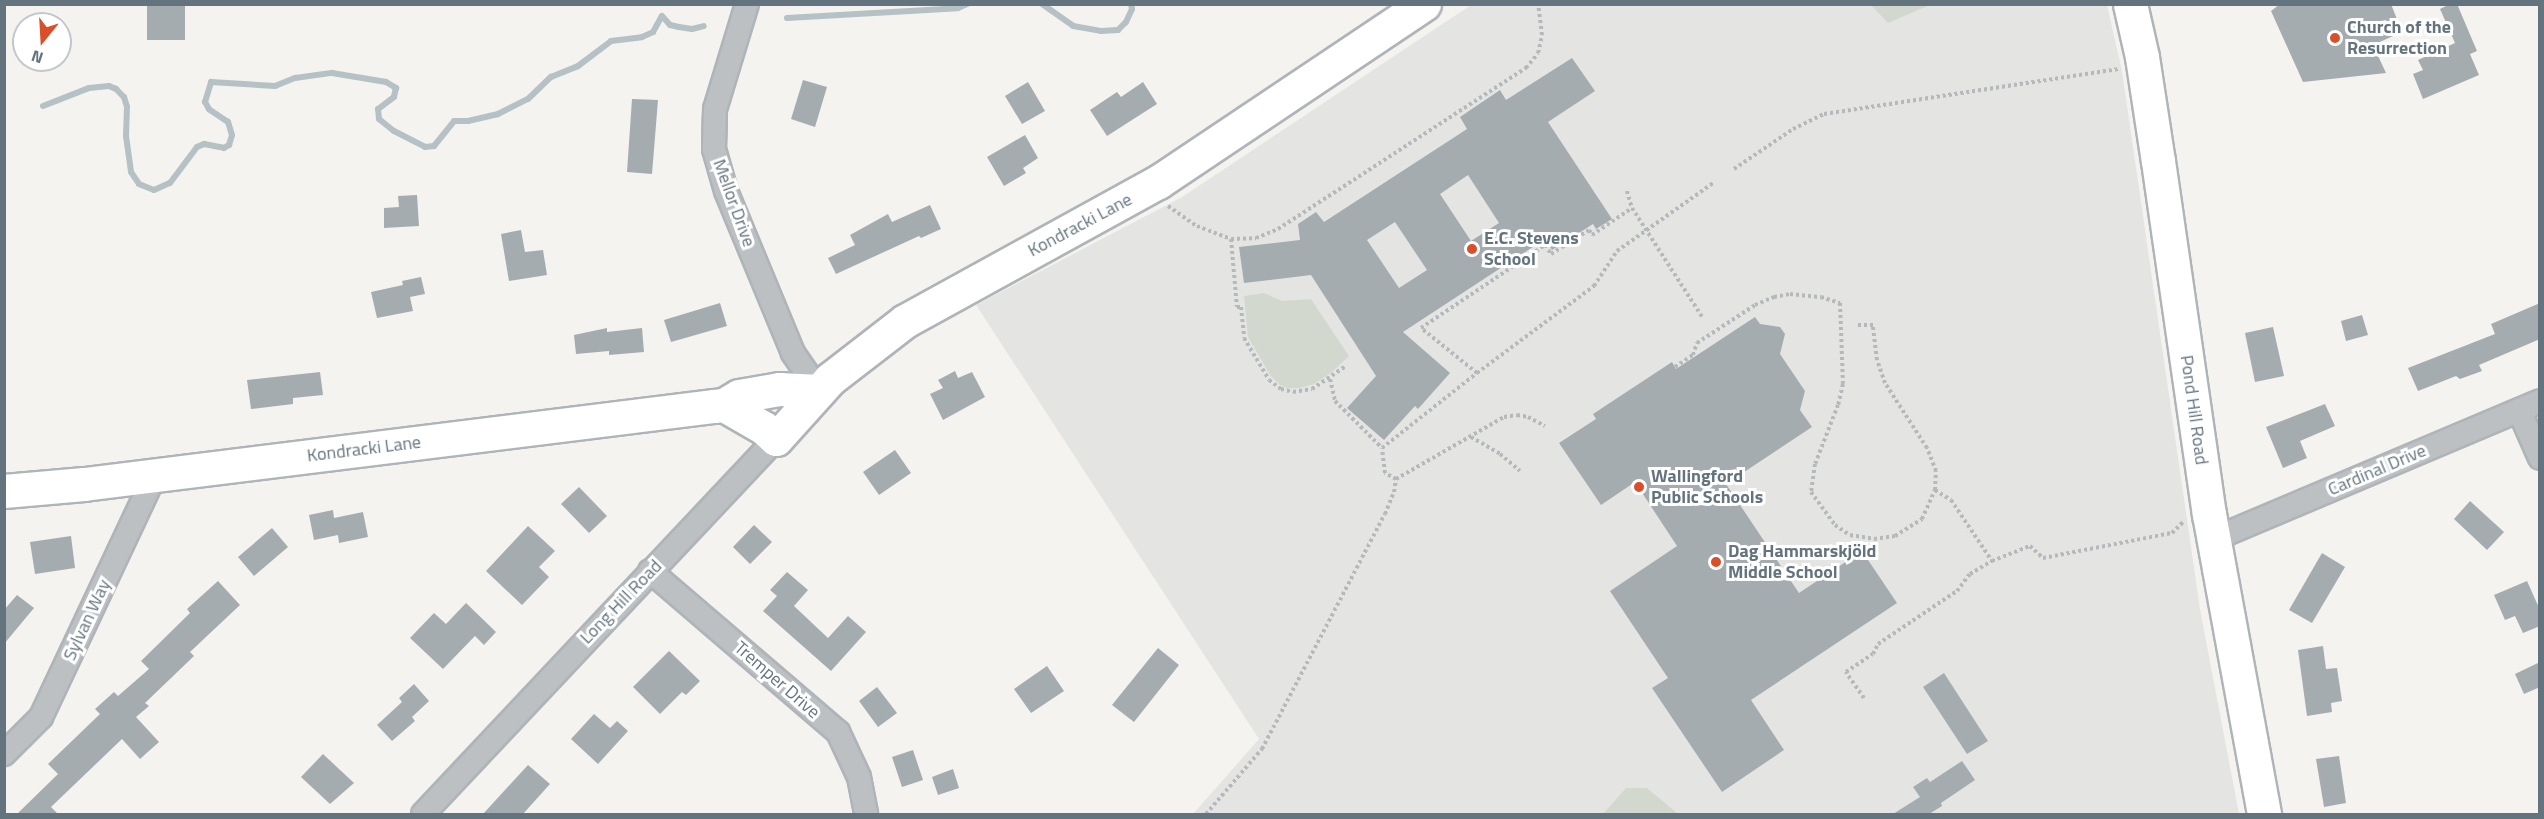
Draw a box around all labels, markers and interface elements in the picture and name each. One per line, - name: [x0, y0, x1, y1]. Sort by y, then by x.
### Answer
- north arrow: [12, 12, 72, 72]
- place label: Church of the Resurrection: [2347, 17, 2451, 60]
- marker: Church of the Resurrection: [2328, 31, 2342, 45]
- text: N: [28, 44, 46, 70]
- street label: Mellor Drive: [708, 156, 760, 250]
- street label: Kondracki Lane: [1024, 189, 1136, 261]
- place label: E.C. Stevens School: [1484, 228, 1579, 270]
- marker: E.C. Stevens School: [1465, 242, 1479, 256]
- street label: Pond Hill Road: [2176, 354, 2212, 466]
- street label: Kondracki Lane: [306, 431, 422, 467]
- street label: Cardinal Drive: [2325, 440, 2429, 500]
- place label: Wallingford Public Schools: [1651, 466, 1763, 508]
- marker: Wallingford Public Schools: [1632, 480, 1646, 494]
- place label: Dag Hammarskjöld Middle School: [1728, 541, 1876, 584]
- marker: Dag Hammarskjöld Middle School: [1709, 555, 1723, 569]
- street label: Long Hill Road: [576, 556, 666, 648]
- street label: Sylvan Way: [59, 576, 115, 664]
- street label: Tremper Drive: [730, 637, 824, 723]

